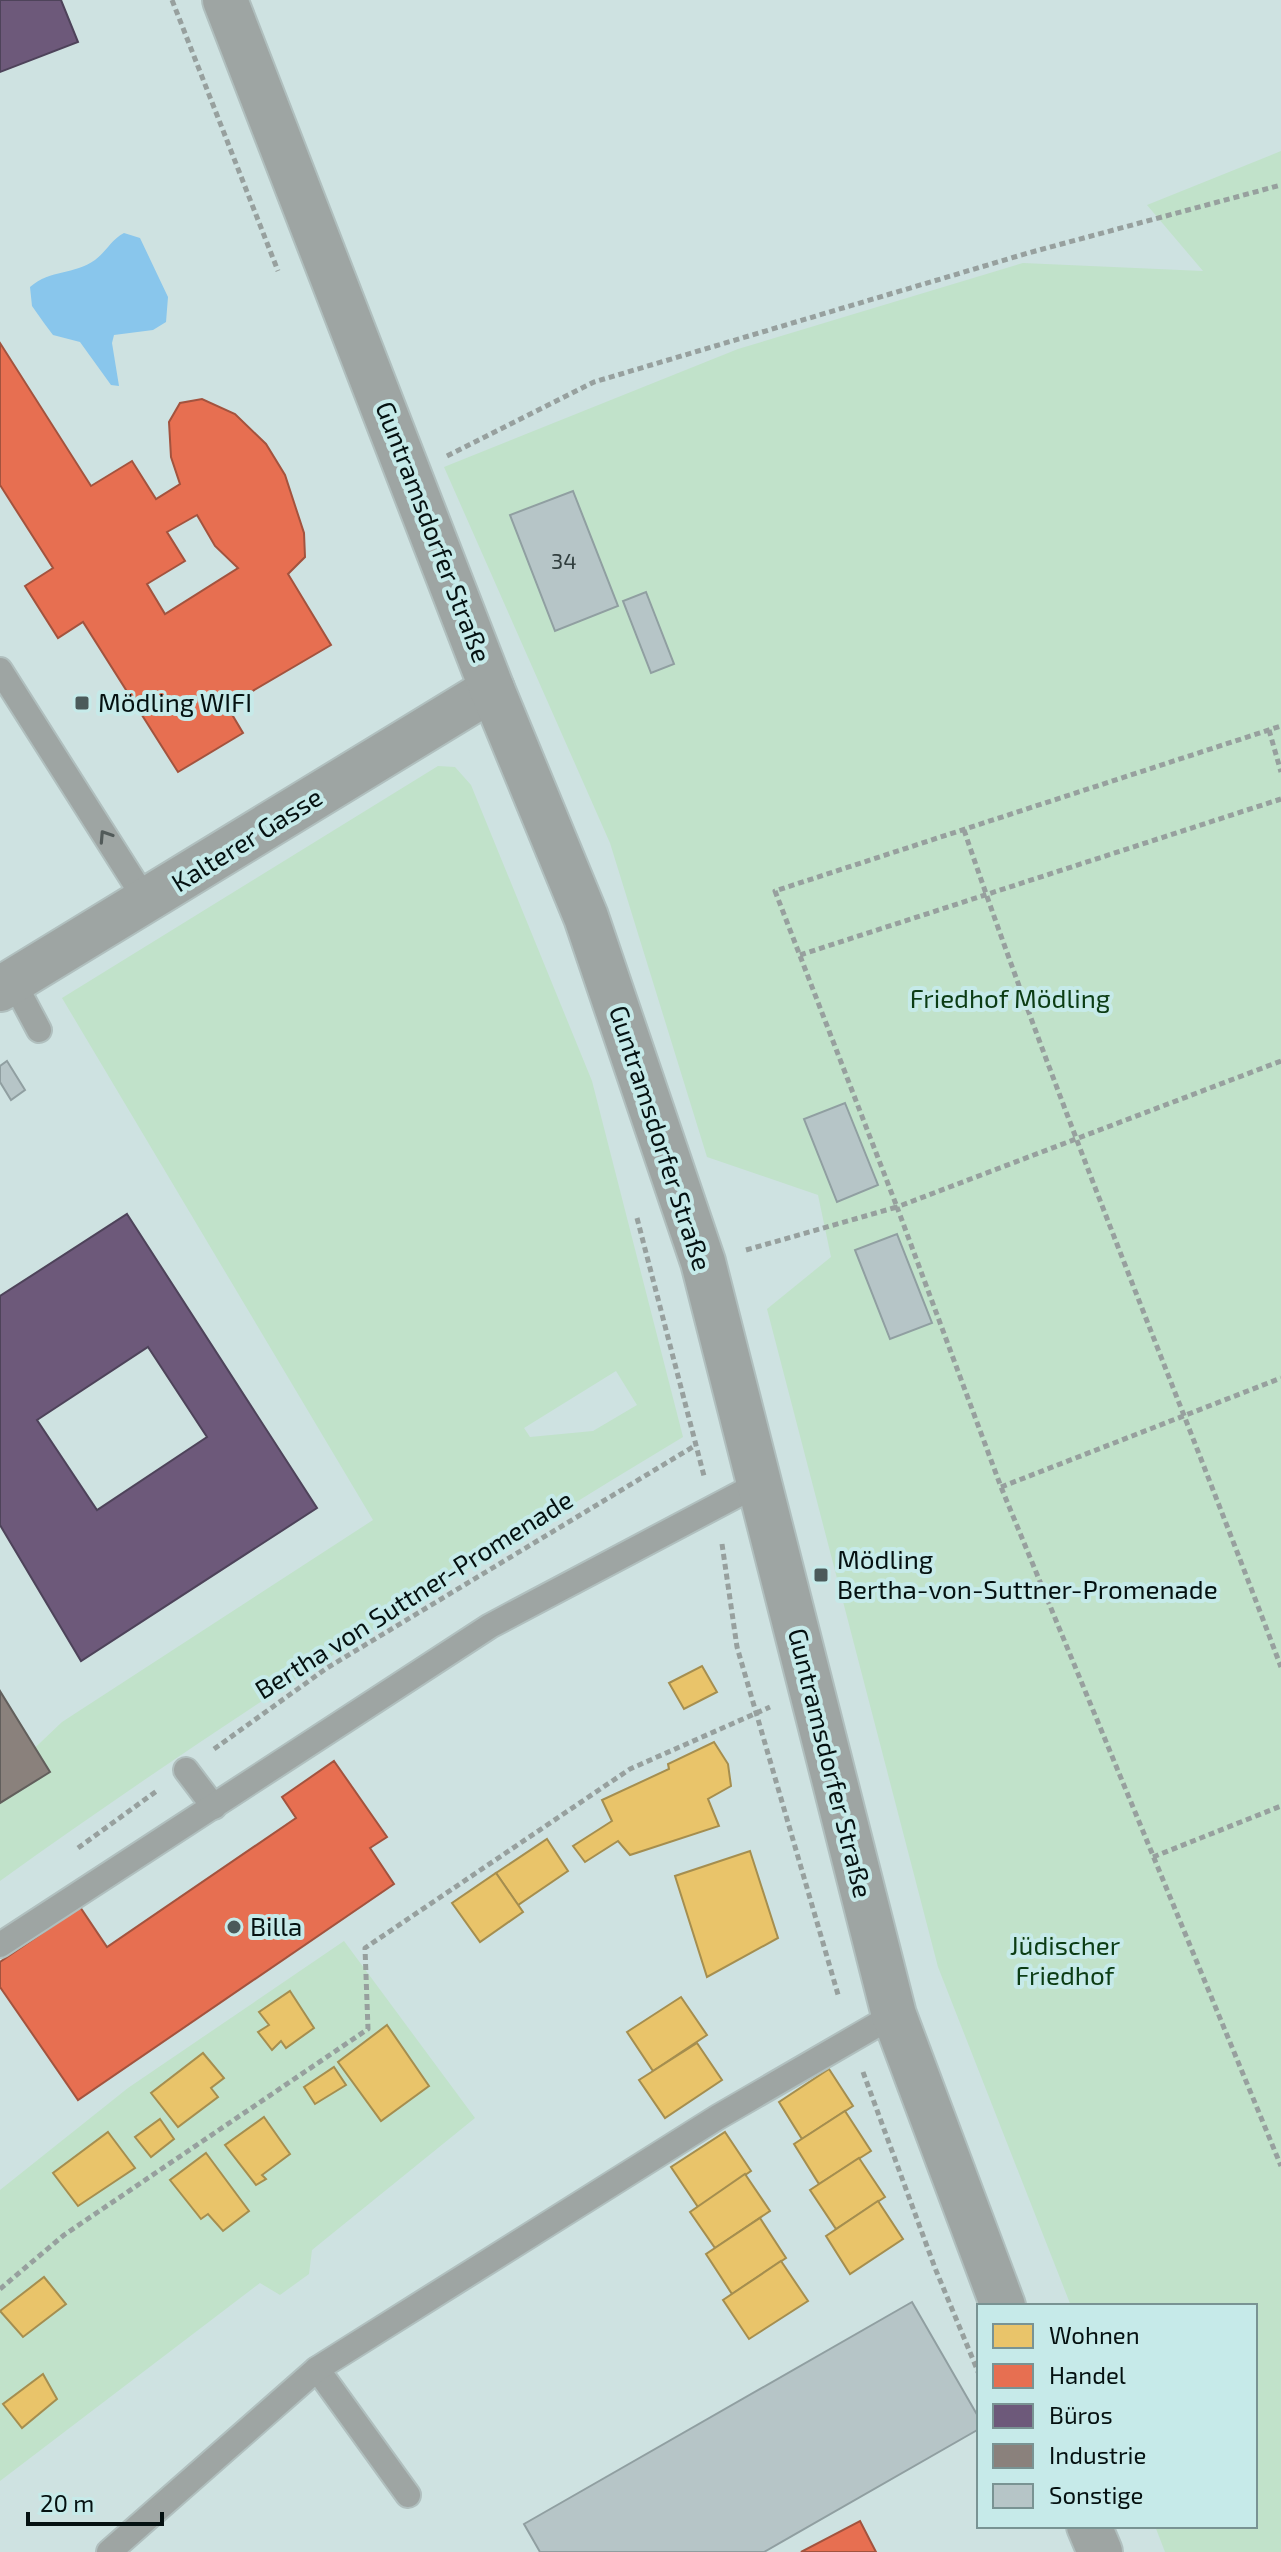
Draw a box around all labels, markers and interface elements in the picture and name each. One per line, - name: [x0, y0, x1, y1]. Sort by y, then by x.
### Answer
- street label: Guntramsdorfer Straße: [370, 397, 498, 666]
- house number: 34: [551, 547, 577, 573]
- place label: Mödling WIFI: [98, 686, 252, 717]
- marker: Mödling WIFI: [73, 694, 91, 712]
- street label: Kalterer Gasse: [165, 780, 327, 897]
- one-way arrow: [100, 831, 115, 845]
- park label: Friedhof Mödling: [910, 982, 1110, 1013]
- street label: Guntramsdorfer Straße: [604, 1001, 719, 1274]
- street label: Bertha von Suttner-Promenade: [249, 1483, 578, 1705]
- place label: Mödling Bertha-von-Suttner-Promenade: [837, 1543, 1218, 1604]
- marker: Mödling Bertha-von-Suttner-Promenade: [812, 1566, 830, 1584]
- street label: Guntramsdorfer Straße: [783, 1625, 880, 1901]
- place label: Billa: [250, 1910, 302, 1941]
- marker: Billa: [225, 1918, 243, 1936]
- park label: Jüdischer Friedhof: [1010, 1929, 1120, 1990]
- legend: [977, 2304, 1257, 2528]
- text: Wohnen: [1049, 2320, 1140, 2349]
- text: Handel: [1049, 2360, 1126, 2389]
- text: Büros: [1049, 2400, 1113, 2429]
- text: Industrie: [1049, 2440, 1146, 2469]
- scale bar: [28, 2476, 162, 2526]
- text: Sonstige: [1049, 2480, 1144, 2509]
- text: 20 m: [40, 2488, 94, 2517]

